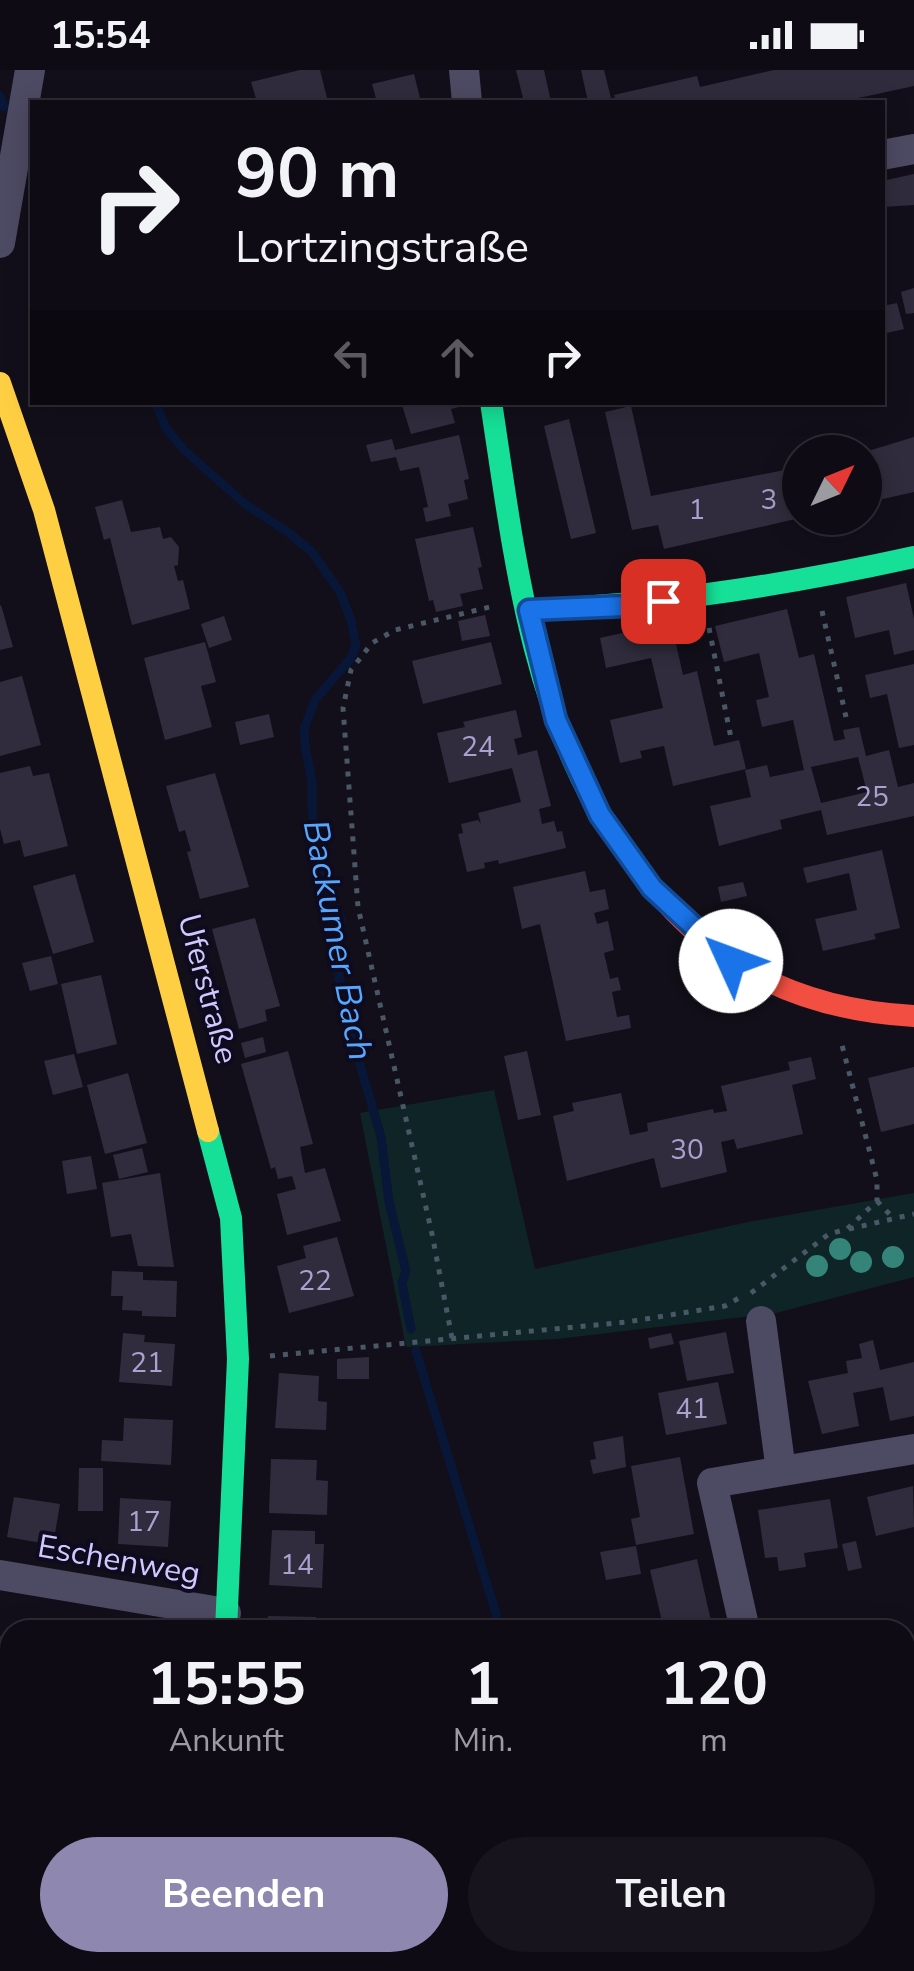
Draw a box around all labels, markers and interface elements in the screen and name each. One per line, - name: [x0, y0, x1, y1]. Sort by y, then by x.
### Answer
- text: 15:54: [50, 10, 151, 61]
- text: 90 m: [235, 126, 399, 222]
- icon: right: [70, 140, 200, 270]
- text: Lortzingstraße: [235, 217, 529, 278]
- icon: left: [325, 330, 380, 385]
- icon: ahead: [430, 330, 485, 385]
- icon: right: [535, 330, 590, 385]
- north arrow: [782, 435, 882, 535]
- map controls: [782, 435, 882, 535]
- house number: 3: [761, 481, 777, 519]
- house number: 1: [689, 491, 705, 529]
- pin: [621, 559, 706, 644]
- icon: arrive: [636, 574, 691, 629]
- house number: 24: [461, 728, 495, 766]
- house number: 25: [855, 778, 889, 816]
- water label: Backumer Bach: [292, 816, 384, 1064]
- street label: Uferstraße: [167, 909, 249, 1069]
- position arrow: [679, 909, 783, 1013]
- house number: 30: [670, 1131, 704, 1169]
- house number: 22: [298, 1262, 332, 1300]
- house number: 21: [130, 1344, 164, 1382]
- house number: 41: [675, 1390, 709, 1428]
- house number: 17: [127, 1503, 161, 1541]
- street label: Eschenweg: [34, 1525, 204, 1595]
- house number: 14: [280, 1546, 314, 1584]
- text: 15:55: [147, 1643, 306, 1725]
- text: 1: [465, 1643, 501, 1725]
- text: 120: [660, 1643, 768, 1725]
- text: Ankunft: [169, 1719, 284, 1762]
- text: Min.: [453, 1719, 513, 1762]
- text: m: [700, 1719, 728, 1762]
- button: Beenden: [40, 1837, 448, 1952]
- button: Teilen: [468, 1837, 875, 1952]

